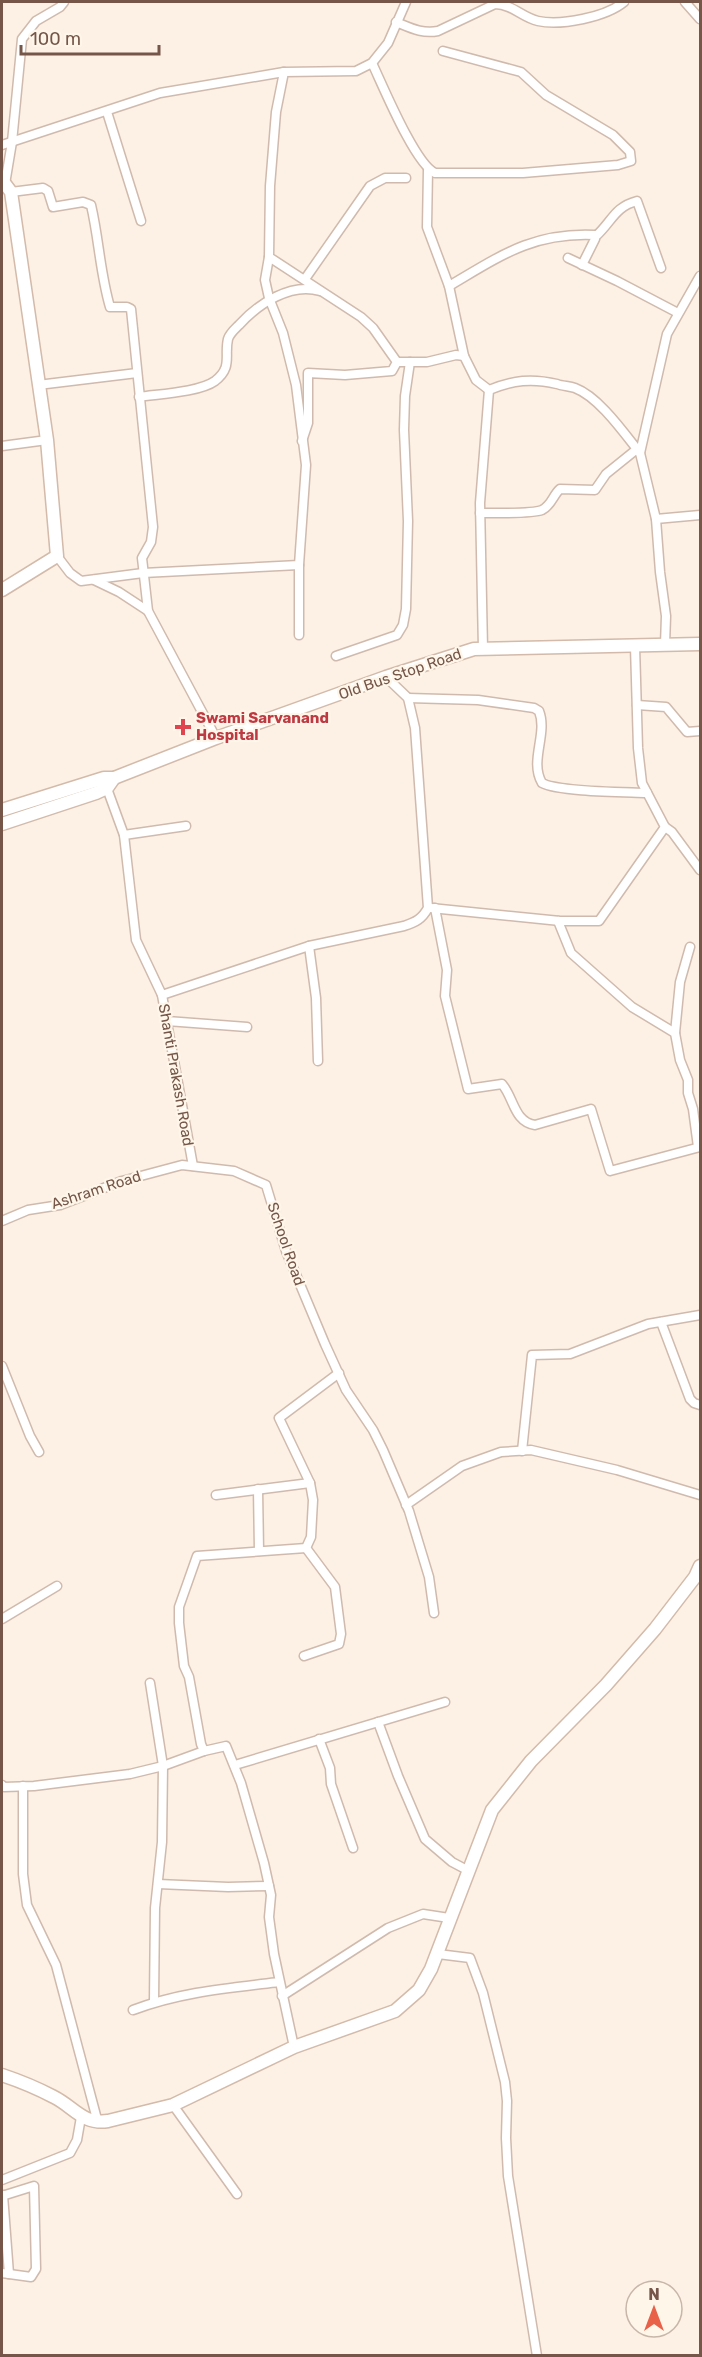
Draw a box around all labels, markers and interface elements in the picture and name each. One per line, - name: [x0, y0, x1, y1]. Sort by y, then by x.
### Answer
- scale bar: [21, 18, 159, 56]
- text: 100 m: [30, 28, 81, 50]
- street label: Old Bus Stop Road: [336, 645, 464, 703]
- place label: Swami Sarvanand Hospital: [196, 709, 329, 744]
- marker: Swami Sarvanand Hospital: [174, 718, 192, 736]
- street label: Shanti Prakash Road: [155, 1002, 197, 1148]
- street label: Ashram Road: [49, 1167, 143, 1213]
- street label: School Road: [263, 1200, 309, 1288]
- north arrow: [624, 2279, 684, 2339]
- text: N: [648, 2285, 660, 2304]

